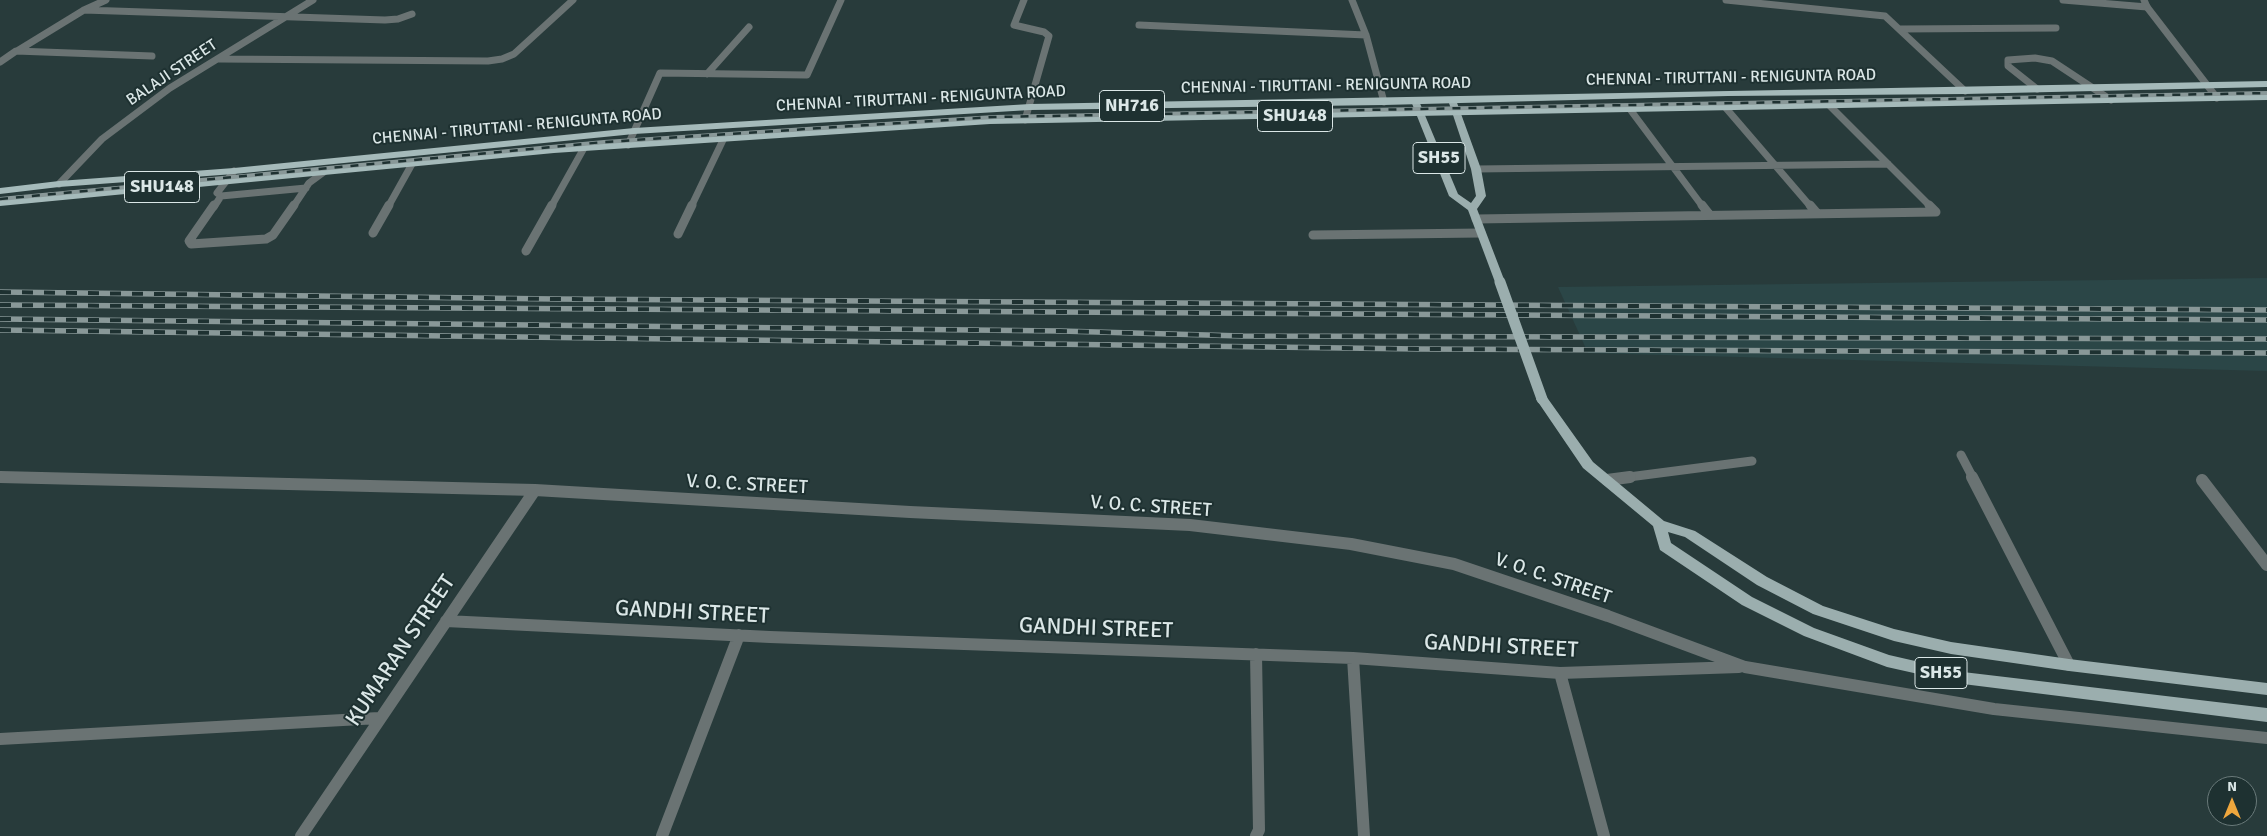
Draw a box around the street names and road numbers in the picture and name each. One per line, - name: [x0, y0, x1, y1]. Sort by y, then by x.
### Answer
- street label: BALAJI STREET: [123, 36, 221, 110]
- street label: CHENNAI - TIRUTTANI - RENIGUNTA ROAD: [1586, 66, 1876, 90]
- street label: CHENNAI - TIRUTTANI - RENIGUNTA ROAD: [1181, 74, 1471, 98]
- street label: CHENNAI - TIRUTTANI - RENIGUNTA ROAD: [776, 82, 1066, 116]
- road number: NH716: [1100, 90, 1164, 122]
- road number: SHU148: [1258, 100, 1332, 132]
- street label: CHENNAI - TIRUTTANI - RENIGUNTA ROAD: [372, 105, 662, 149]
- road number: SH55: [1413, 142, 1465, 174]
- road number: SHU148: [124, 172, 200, 202]
- street label: V. O. C. STREET: [686, 470, 808, 500]
- street label: V. O. C. STREET: [1089, 491, 1213, 523]
- street label: V. O. C. STREET: [1492, 548, 1614, 610]
- street label: KUMARAN STREET: [341, 570, 461, 732]
- street label: GANDHI STREET: [614, 596, 770, 630]
- street label: GANDHI STREET: [1018, 613, 1174, 645]
- street label: GANDHI STREET: [1423, 630, 1579, 664]
- road number: SH55: [1915, 658, 1967, 688]

